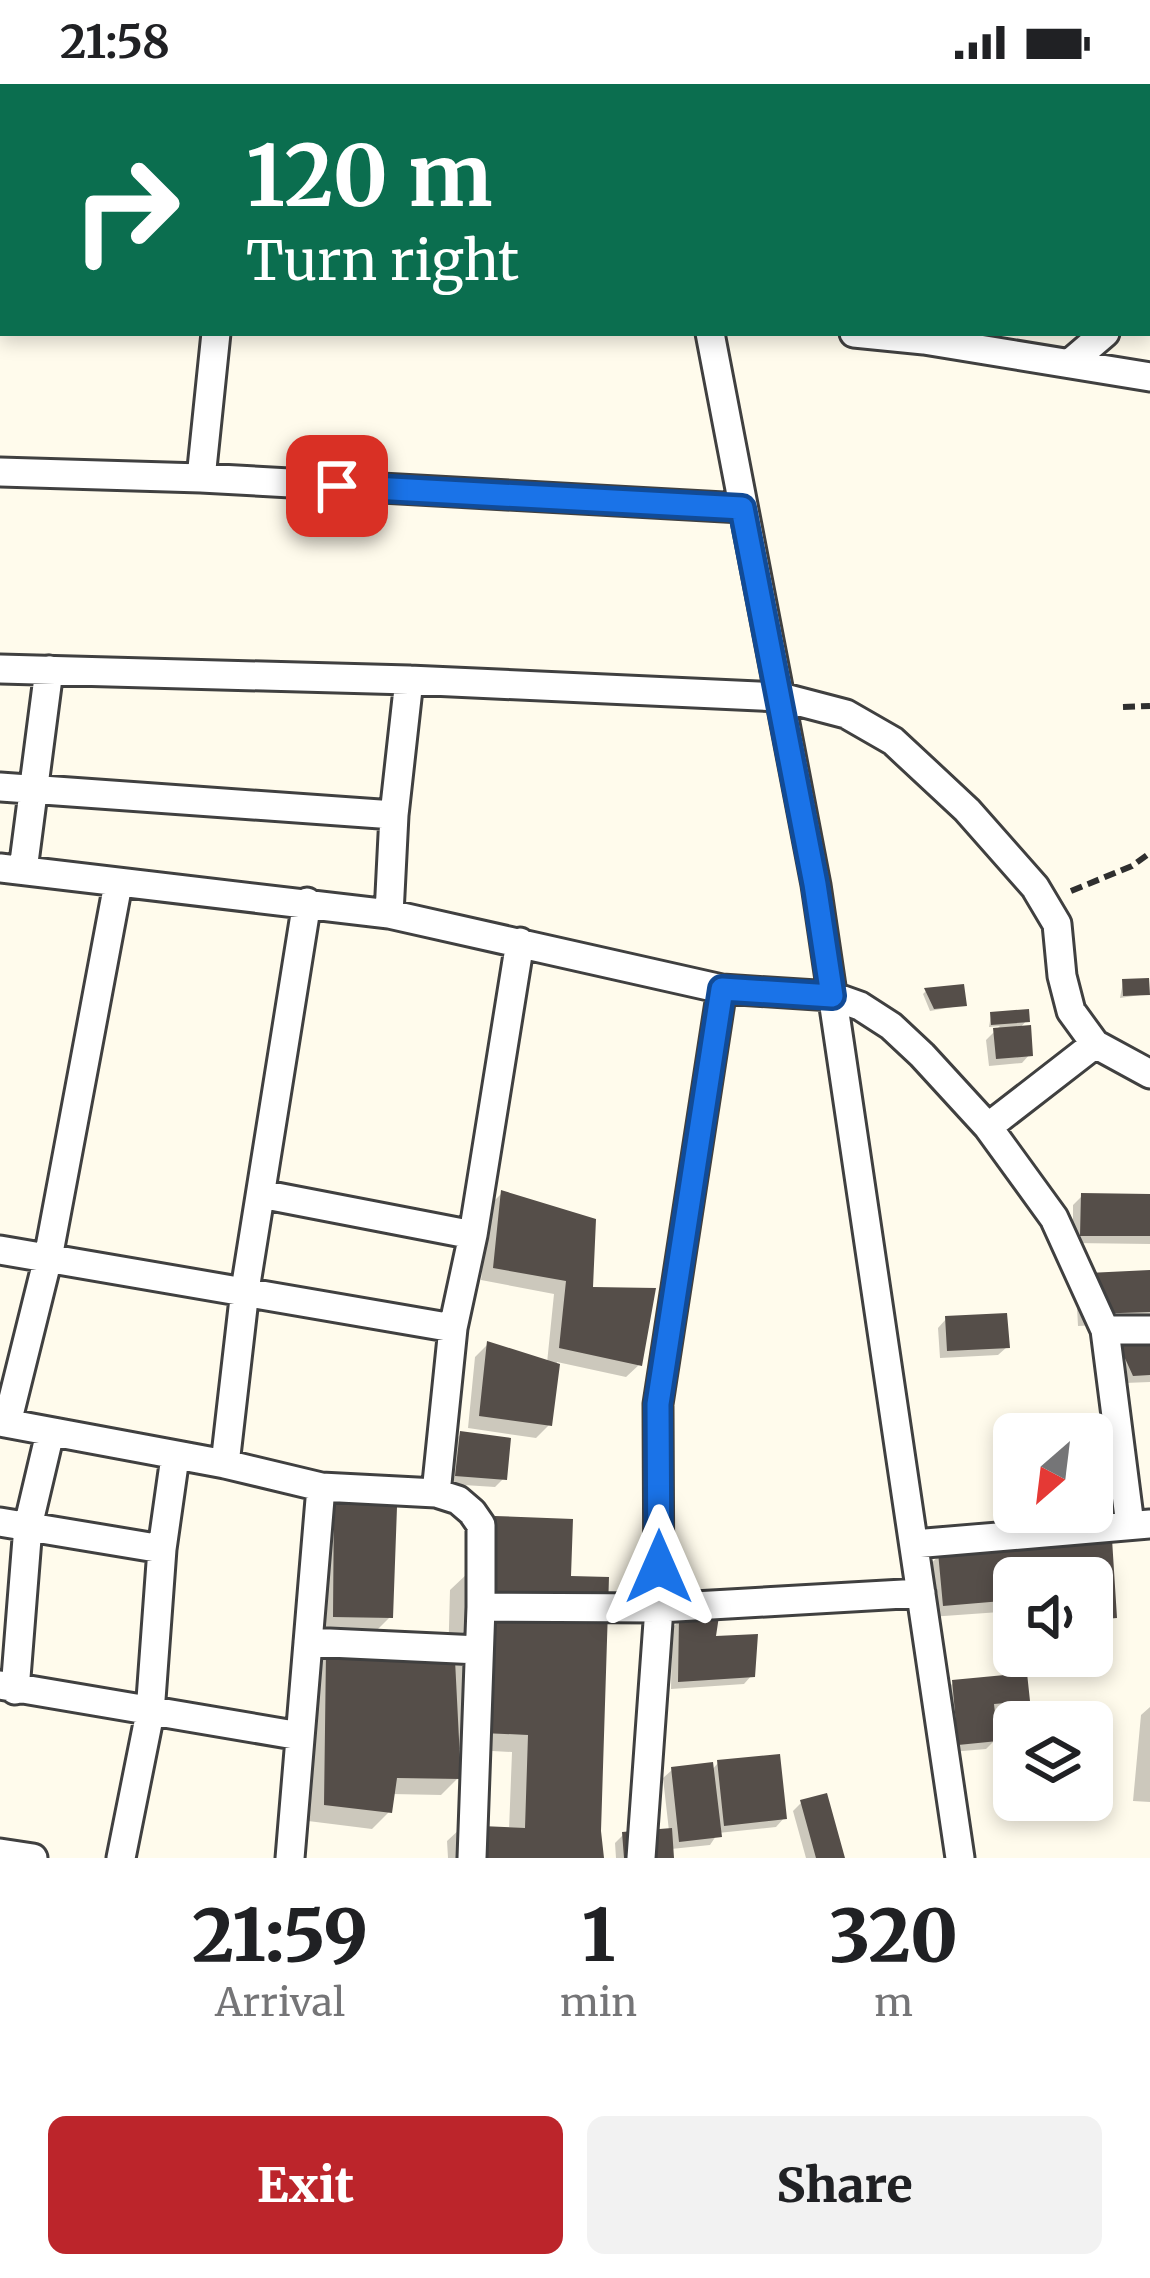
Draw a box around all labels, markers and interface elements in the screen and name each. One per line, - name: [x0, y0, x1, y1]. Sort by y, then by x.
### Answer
- text: 21:58: [60, 14, 170, 70]
- text: 120 m: [246, 123, 493, 229]
- icon: right: [48, 132, 204, 288]
- text: Turn right: [246, 227, 519, 295]
- pin: [286, 435, 388, 537]
- icon: arrive: [304, 453, 370, 519]
- north arrow: [993, 1413, 1113, 1533]
- map controls: [993, 1413, 1113, 1821]
- position arrow: [596, 1504, 722, 1630]
- button: sound: [993, 1557, 1113, 1677]
- button: layers: [993, 1701, 1113, 1821]
- text: 21:59: [192, 1890, 368, 1981]
- text: 1: [582, 1890, 615, 1981]
- text: 320: [829, 1890, 958, 1981]
- text: Arrival: [215, 1978, 345, 2027]
- text: min: [560, 1978, 637, 2027]
- text: m: [874, 1978, 913, 2027]
- button: Exit: [48, 2116, 563, 2254]
- button: Share: [587, 2116, 1102, 2254]

